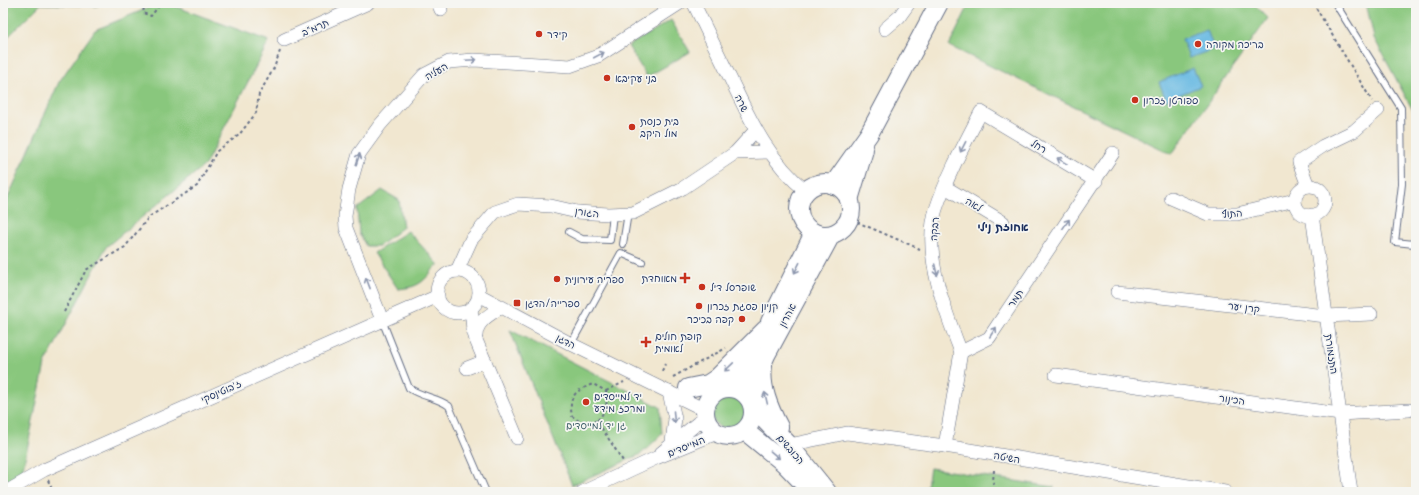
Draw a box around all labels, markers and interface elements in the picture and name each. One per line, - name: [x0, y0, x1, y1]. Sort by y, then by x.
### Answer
- street label: תרמ"ב: [299, 15, 331, 39]
- place label: קידר: [547, 27, 567, 41]
- marker: קידר: [534, 29, 544, 39]
- place label: בריכה מקורה: [1206, 37, 1264, 51]
- marker: בריכה מקורה: [1193, 39, 1203, 49]
- one-way arrow: [592, 51, 604, 58]
- one-way arrow: [464, 57, 477, 64]
- street label: העליה: [422, 59, 450, 83]
- place label: בני עקיבא: [615, 71, 657, 85]
- marker: בני עקיבא: [602, 73, 612, 83]
- street label: שרה: [732, 92, 752, 114]
- place label: ספורטן זכרון: [1143, 93, 1198, 107]
- marker: ספורטן זכרון: [1130, 95, 1140, 105]
- place label: בית כנסת מול היקב: [640, 114, 679, 140]
- marker: בית כנסת מול היקב: [627, 122, 637, 132]
- street label: רחל: [1028, 136, 1050, 156]
- one-way arrow: [959, 140, 966, 152]
- one-way arrow: [354, 154, 362, 166]
- one-way arrow: [1056, 156, 1068, 164]
- street label: לאה: [963, 193, 986, 215]
- street label: הגורן: [574, 204, 600, 220]
- street label: התוף: [1221, 205, 1243, 221]
- street label: רבקה: [926, 216, 942, 242]
- district label: אחוזת נילי: [978, 219, 1029, 234]
- one-way arrow: [1062, 219, 1070, 230]
- one-way arrow: [793, 262, 800, 274]
- one-way arrow: [933, 264, 940, 277]
- place label: מאוחדת: [642, 271, 677, 285]
- place label: ספריה עירונית: [565, 272, 624, 286]
- marker: מאוחדת: [680, 273, 690, 283]
- marker: ספריה עירונית: [552, 274, 562, 284]
- one-way arrow: [363, 278, 371, 290]
- place label: שופרסל דיל: [710, 280, 756, 294]
- marker: שופרסל דיל: [697, 282, 707, 292]
- street label: תמר: [1004, 286, 1026, 310]
- place label: ספרייה/הדגן: [525, 296, 580, 310]
- marker: ספרייה/הדגן: [512, 298, 522, 308]
- street label: קרן יער: [1227, 298, 1261, 316]
- place label: קניון פסגת זכרון: [707, 299, 778, 313]
- marker: קניון פסגת זכרון: [694, 301, 704, 311]
- street label: אהרון: [775, 301, 799, 329]
- place label: קפה בכיכר: [687, 312, 734, 326]
- marker: קפה בכיכר: [737, 314, 747, 324]
- one-way arrow: [989, 327, 997, 338]
- place label: קופת חולים לאומית: [654, 329, 702, 355]
- street label: הדגן: [554, 330, 578, 352]
- street label: התזמורת: [1322, 333, 1342, 375]
- marker: קופת חולים לאומית: [640, 336, 652, 348]
- one-way arrow: [724, 362, 734, 372]
- street label: ז'בוטינסקי: [199, 376, 244, 406]
- place label: יד למייסדים ומרכז מידע: [594, 389, 645, 415]
- street label: הכינור: [1218, 390, 1246, 408]
- one-way arrow: [762, 391, 770, 404]
- marker: יד למייסדים ומרכז מידע: [581, 397, 591, 407]
- one-way arrow: [670, 410, 677, 423]
- park label: גן יד למייסדים: [566, 418, 626, 432]
- street label: הכובשים: [774, 431, 808, 467]
- street label: המייסדים: [665, 432, 707, 460]
- street label: השיטה: [993, 448, 1021, 466]
- one-way arrow: [770, 451, 781, 460]

